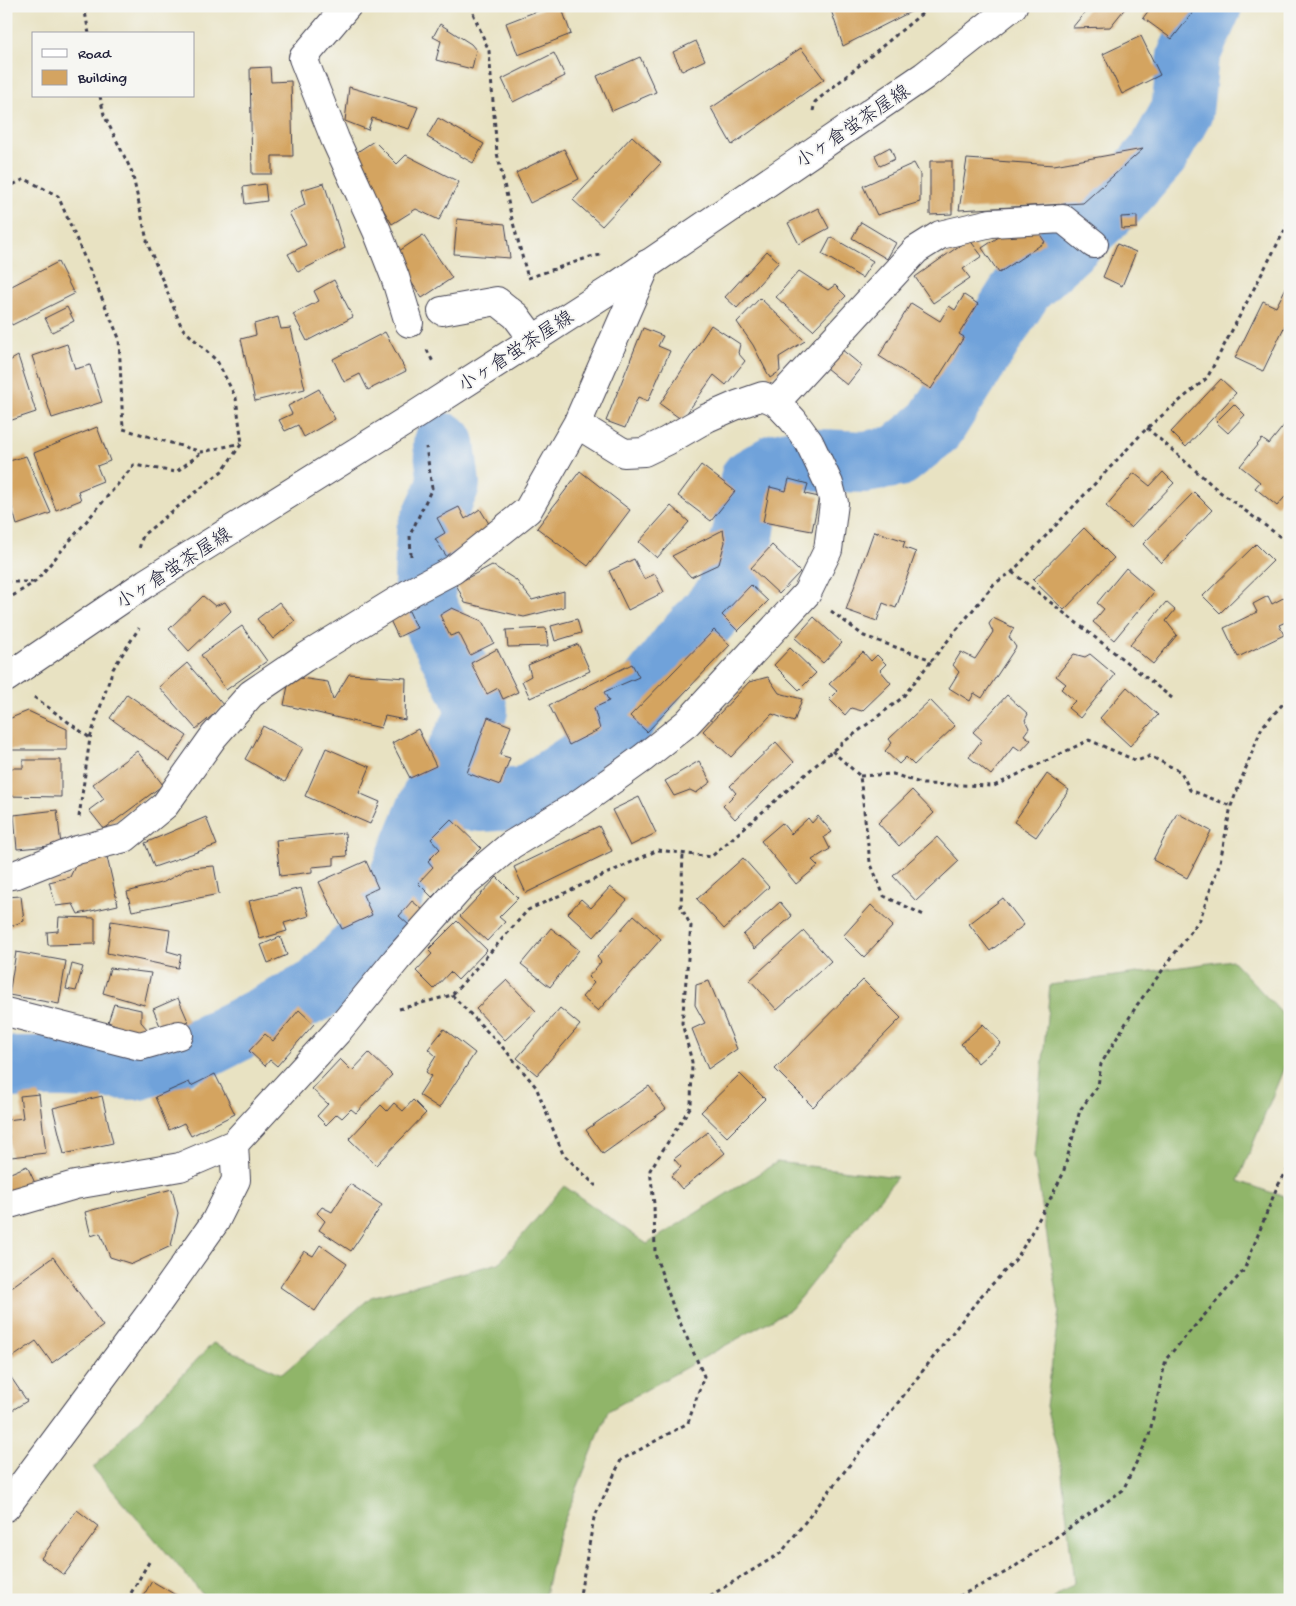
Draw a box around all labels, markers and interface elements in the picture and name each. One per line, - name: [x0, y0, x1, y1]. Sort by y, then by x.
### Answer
- legend: [32, 32, 195, 98]
- text: Road: [78, 46, 112, 64]
- text: Building: [77, 70, 127, 88]
- street label: 小ヶ倉蛍茶屋線: [792, 80, 916, 175]
- street label: 小ヶ倉蛍茶屋線: [454, 306, 579, 399]
- street label: 小ヶ倉蛍茶屋線: [112, 523, 237, 616]

